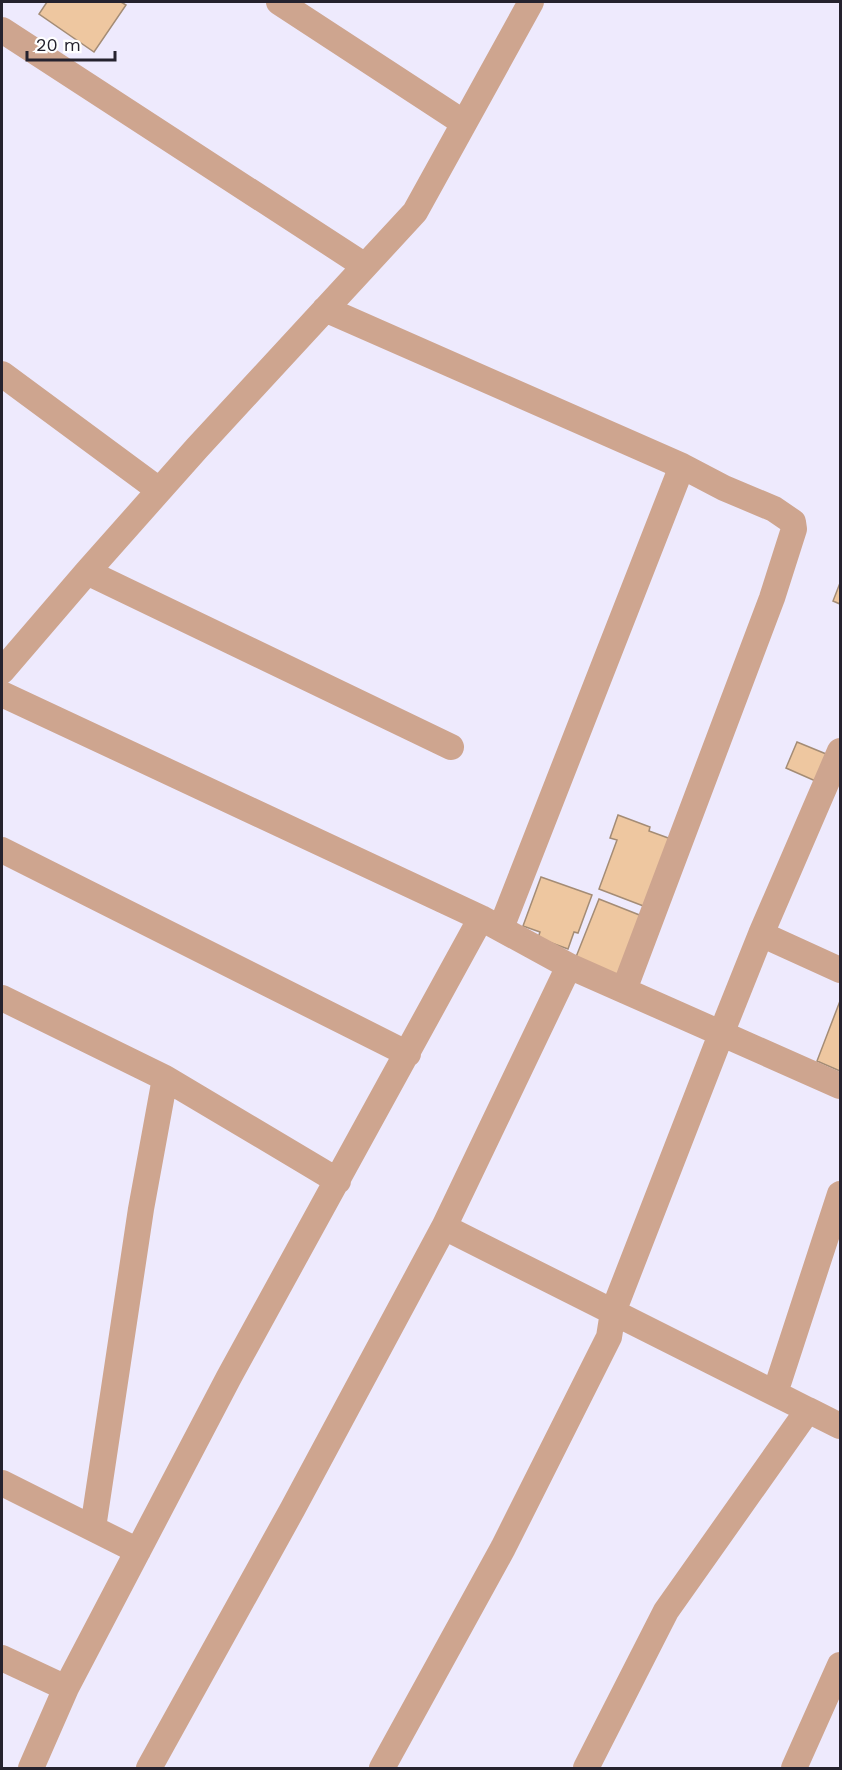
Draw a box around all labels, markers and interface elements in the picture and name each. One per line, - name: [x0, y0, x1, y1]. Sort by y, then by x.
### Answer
- scale bar: [27, 24, 116, 62]
- text: 20 m: [36, 34, 81, 55]

